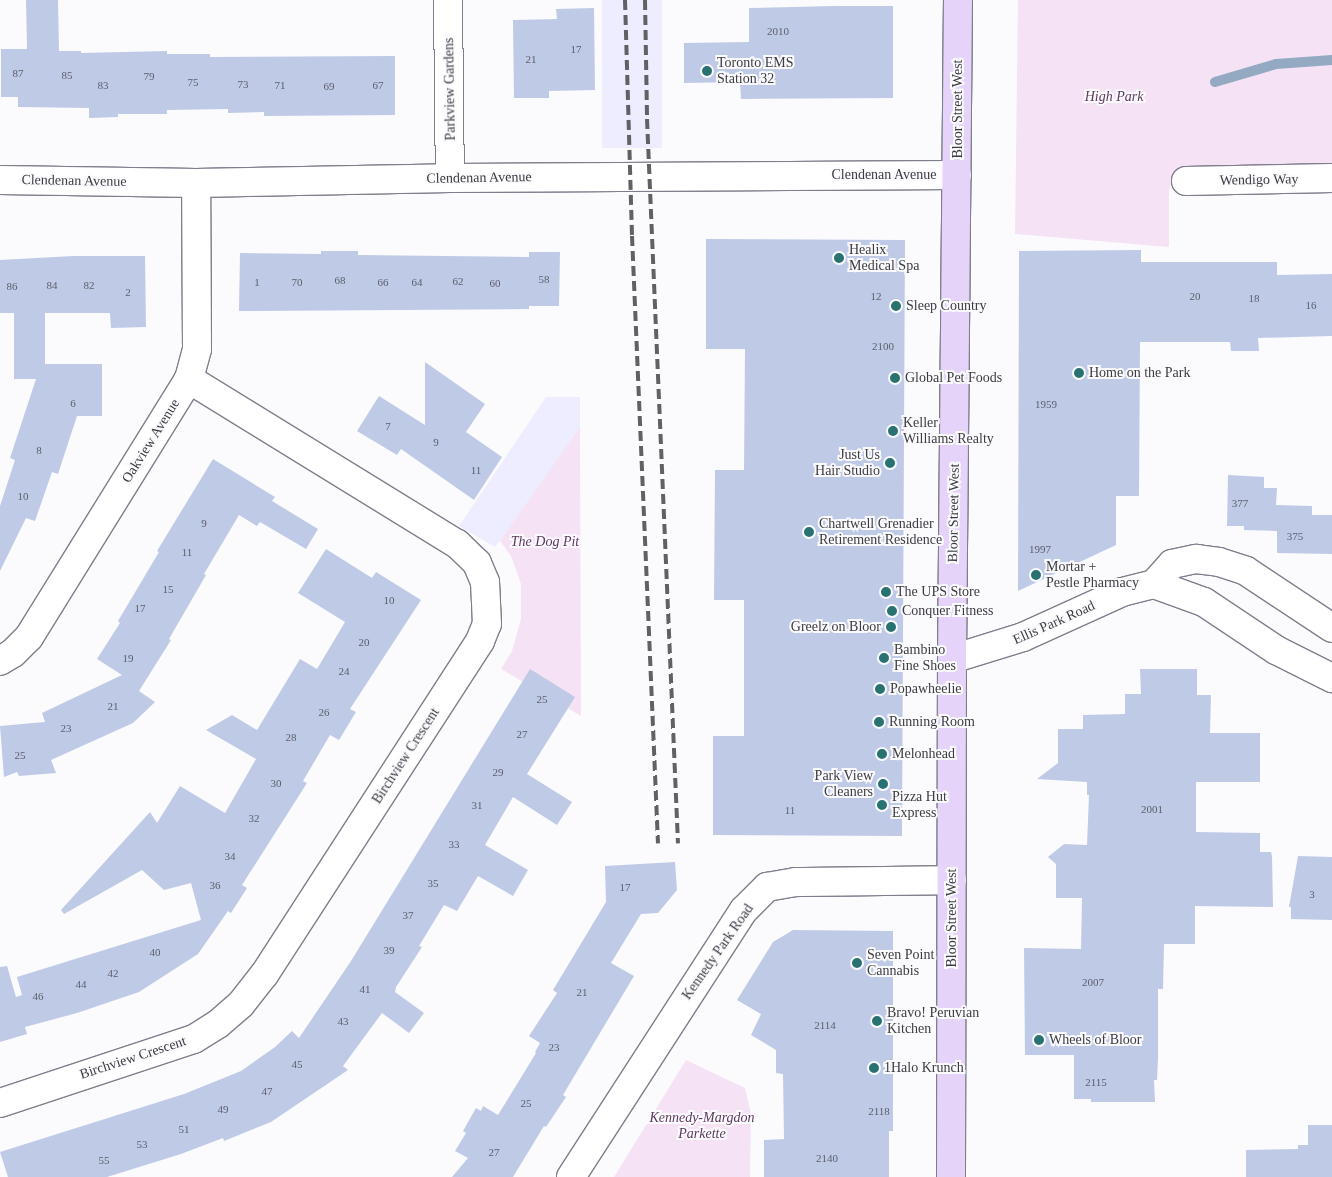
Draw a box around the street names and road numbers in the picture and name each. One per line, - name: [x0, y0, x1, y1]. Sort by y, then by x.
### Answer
- street label: Parkview Gardens: [441, 37, 459, 141]
- street label: Bloor Street West: [950, 59, 966, 159]
- street label: Clendenan Avenue: [831, 167, 937, 183]
- street label: Clendenan Avenue: [426, 169, 532, 187]
- street label: Wendigo Way: [1219, 171, 1299, 189]
- street label: Clendenan Avenue: [21, 172, 127, 190]
- street label: Oakview Avenue: [118, 396, 184, 486]
- street label: Bloor Street West: [945, 463, 963, 563]
- street label: Ellis Park Road: [1010, 597, 1098, 649]
- street label: Birchview Crescent: [369, 705, 443, 807]
- street label: Bloor Street West: [944, 868, 960, 968]
- street label: Kennedy Park Road: [679, 901, 757, 1003]
- street label: Birchview Crescent: [78, 1033, 188, 1083]

